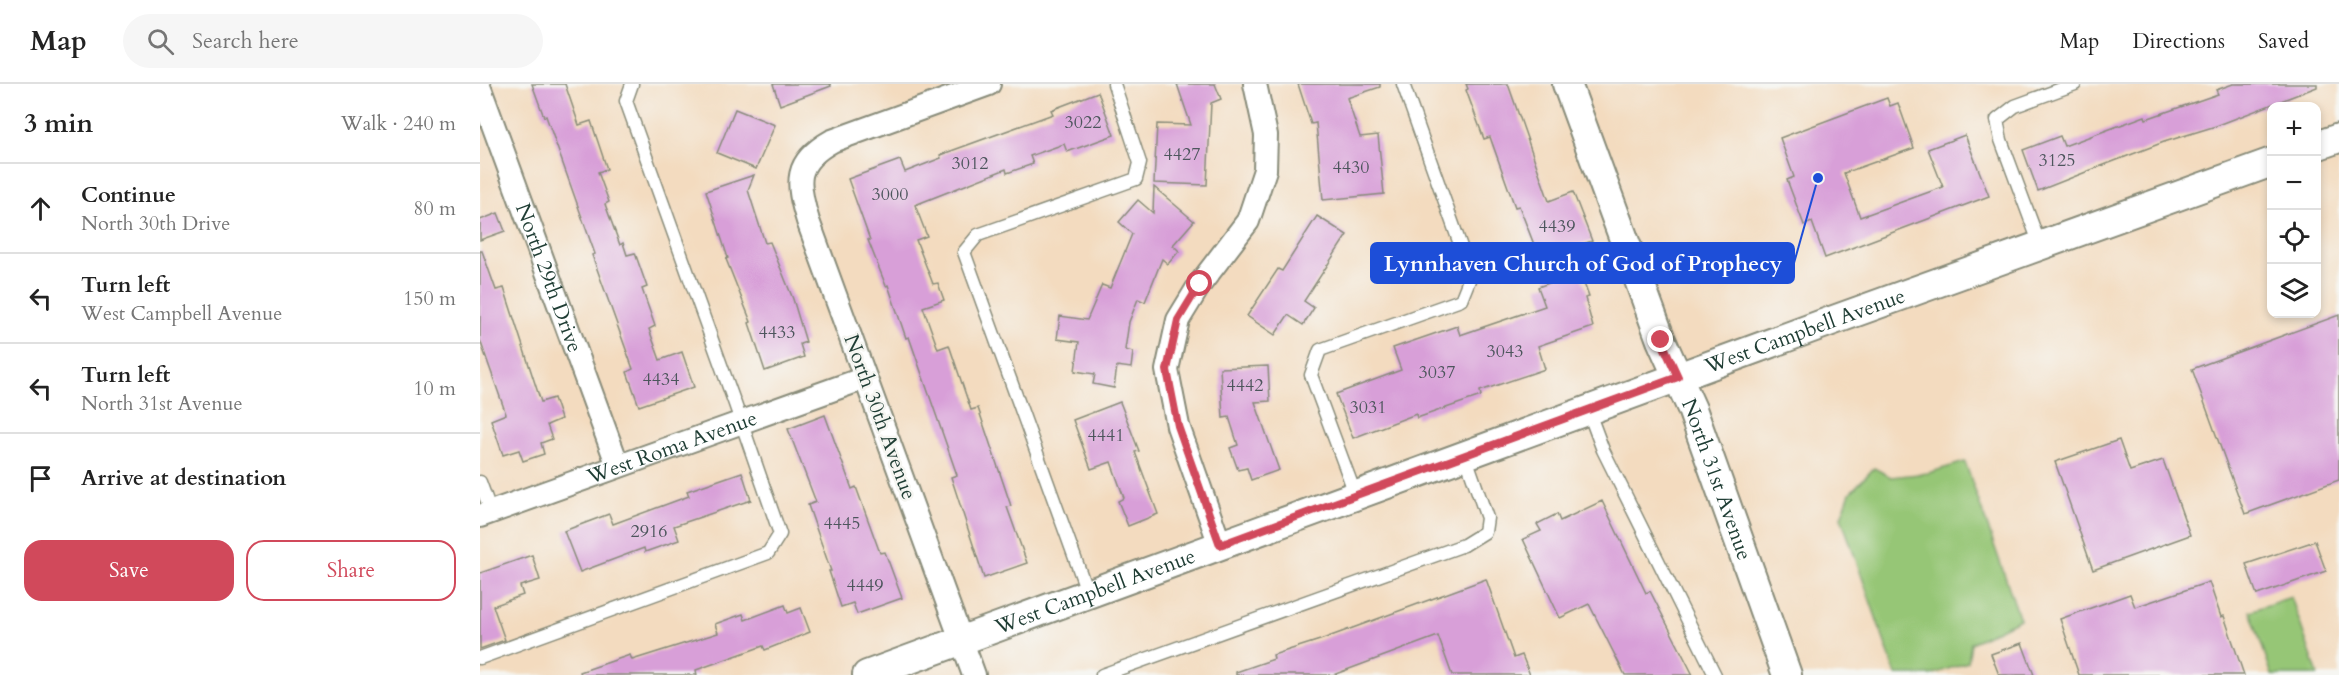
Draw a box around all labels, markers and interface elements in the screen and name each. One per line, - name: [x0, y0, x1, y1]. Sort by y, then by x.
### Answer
- search box: [123, 14, 543, 68]
- text: Map: [30, 22, 87, 60]
- icon: search: [144, 25, 177, 58]
- text: Search here: [192, 26, 299, 56]
- text: Map: [2059, 27, 2099, 56]
- text: Directions: [2132, 27, 2225, 56]
- text: Saved: [2258, 27, 2309, 56]
- map controls: [2267, 102, 2321, 318]
- button: +: [2267, 102, 2321, 156]
- text: 3 min: [24, 106, 93, 141]
- text: Walk · 240 m: [341, 110, 456, 137]
- house number: 3022: [1065, 110, 1101, 135]
- house number: 4427: [1164, 142, 1200, 167]
- house number: 3125: [2039, 148, 2075, 173]
- house number: 3012: [952, 151, 988, 176]
- house number: 4430: [1333, 155, 1369, 180]
- button: −: [2267, 156, 2321, 210]
- text: Continue: [81, 180, 176, 210]
- house number: 3000: [872, 182, 908, 207]
- icon: ahead: [24, 192, 57, 225]
- text: 80 m: [413, 195, 456, 222]
- street label: North 29th Drive: [509, 199, 590, 356]
- text: North 30th Drive: [81, 210, 230, 237]
- button: locate: [2267, 210, 2321, 264]
- house number: 4439: [1539, 214, 1575, 239]
- callout: Lynnhaven Church of God of Prophecy: [1371, 243, 1794, 283]
- text: Lynnhaven Church of God of Prophecy: [1384, 249, 1783, 279]
- button: layers: [2267, 264, 2321, 318]
- text: Turn left: [81, 270, 170, 300]
- route start: [1186, 270, 1212, 296]
- street label: West Campbell Avenue: [1700, 281, 1909, 381]
- icon: left: [24, 282, 57, 315]
- text: 150 m: [403, 285, 456, 312]
- text: West Campbell Avenue: [81, 300, 282, 327]
- house number: 4433: [759, 320, 795, 345]
- route end: [1647, 326, 1673, 352]
- street label: North 30th Avenue: [837, 330, 923, 504]
- house number: 3043: [1487, 339, 1523, 364]
- text: Turn left: [81, 360, 170, 390]
- house number: 3037: [1419, 360, 1455, 385]
- house number: 4434: [643, 367, 679, 392]
- icon: left: [24, 372, 57, 405]
- house number: 4442: [1227, 373, 1263, 398]
- text: 10 m: [413, 375, 456, 402]
- text: North 31st Avenue: [81, 390, 243, 417]
- street label: North 31st Avenue: [1675, 394, 1759, 564]
- house number: 3031: [1350, 395, 1386, 420]
- street label: West Roma Avenue: [582, 403, 761, 491]
- house number: 4441: [1088, 423, 1124, 448]
- icon: arrive: [24, 462, 57, 495]
- text: Arrive at destination: [81, 463, 286, 493]
- house number: 4445: [824, 511, 860, 536]
- house number: 2916: [631, 519, 667, 544]
- button: Save: [24, 540, 234, 601]
- button: Share: [246, 540, 456, 601]
- street label: West Campbell Avenue: [990, 541, 1199, 642]
- house number: 4449: [847, 573, 883, 598]

